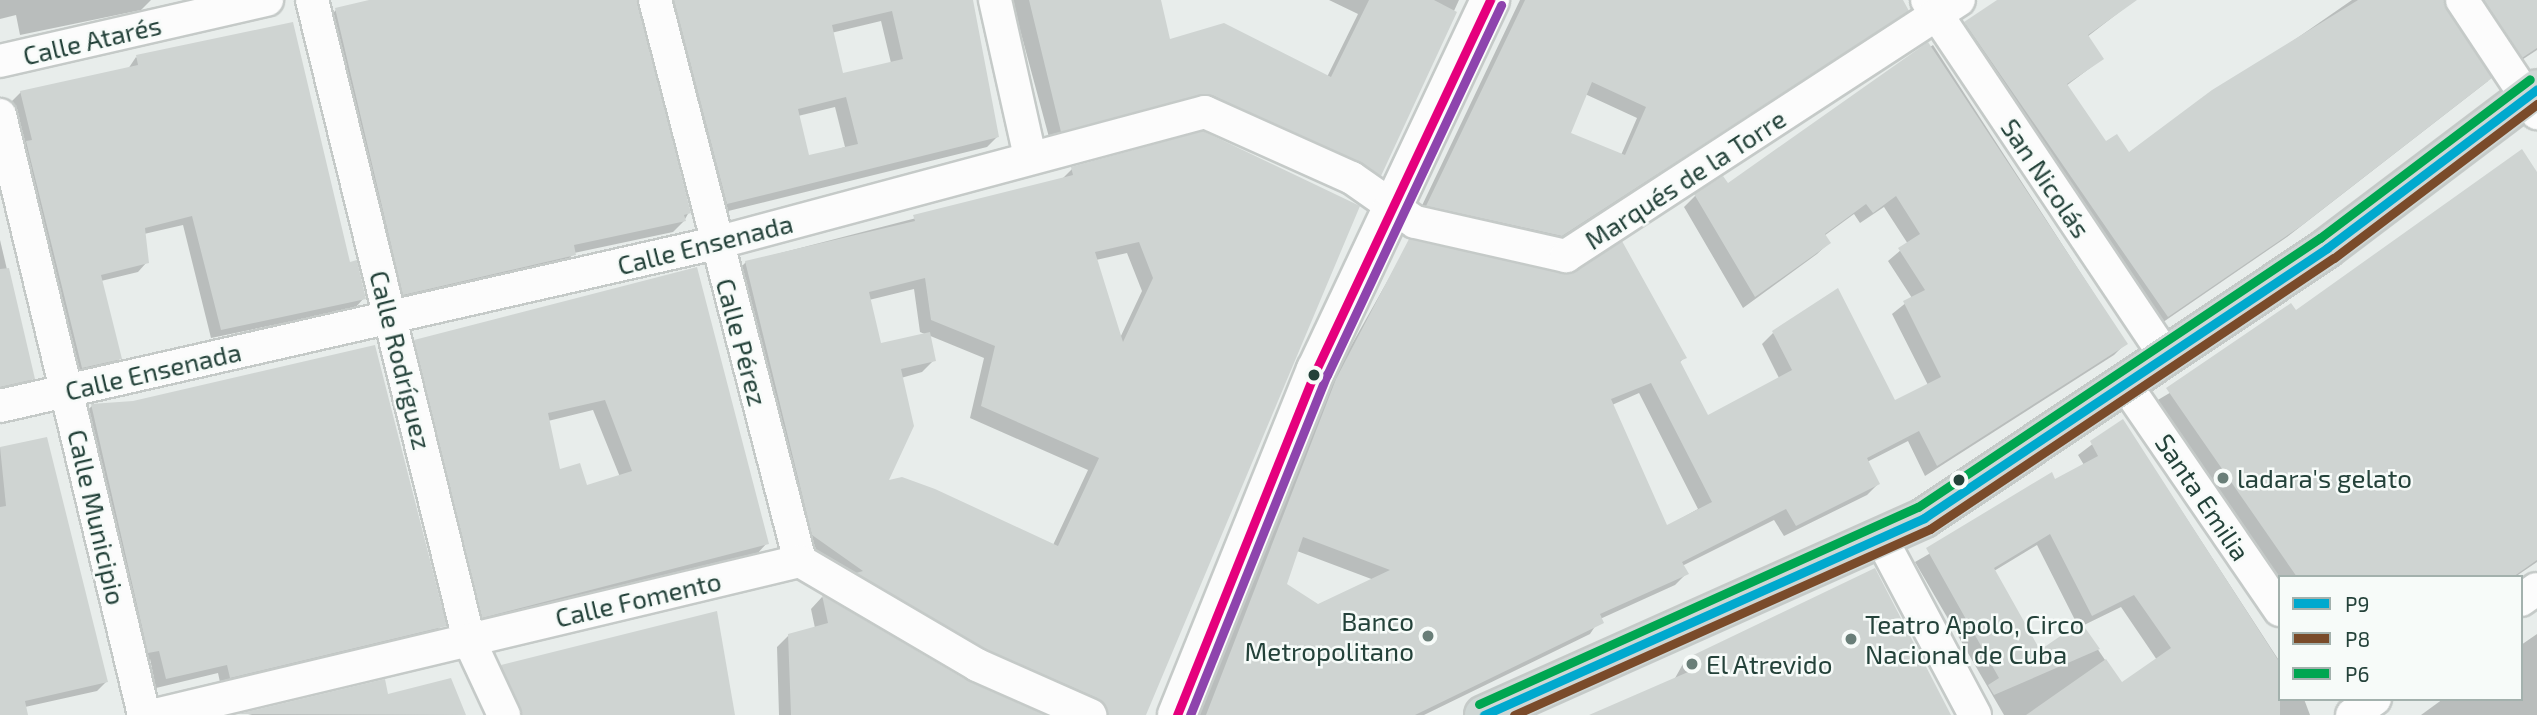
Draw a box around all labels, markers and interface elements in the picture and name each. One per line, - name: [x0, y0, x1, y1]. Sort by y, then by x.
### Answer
- street label: Calle Atarés: [19, 9, 165, 71]
- street label: Marqués de la Torre: [1578, 102, 1792, 256]
- street label: San Nicolás: [1995, 112, 2097, 244]
- street label: Calle Ensenada: [614, 207, 796, 281]
- street label: Calle Rodríguez: [364, 267, 438, 453]
- street label: Calle Pérez: [710, 275, 774, 409]
- street label: Calle Ensenada: [62, 336, 244, 406]
- unlabelled marker: [1307, 368, 1321, 382]
- street label: Calle Municipio: [62, 426, 132, 608]
- street label: Santa Emilia: [2149, 428, 2257, 566]
- place label: ladara's gelato: [2237, 462, 2412, 494]
- marker: ladara's gelato: [2215, 470, 2231, 486]
- unlabelled marker: [1952, 473, 1966, 487]
- street label: Calle Fomento: [552, 565, 724, 633]
- legend: [2278, 575, 2523, 701]
- text: P9: [2345, 591, 2369, 616]
- place label: Banco Metropolitano: [1244, 605, 1414, 666]
- place label: Teatro Apolo, Circo Nacional de Cuba: [1865, 608, 2085, 670]
- text: P8: [2345, 626, 2370, 651]
- marker: Banco Metropolitano: [1420, 628, 1436, 644]
- marker: Teatro Apolo, Circo Nacional de Cuba: [1843, 631, 1859, 647]
- place label: El Atrevido: [1706, 648, 1834, 680]
- marker: El Atrevido: [1684, 656, 1700, 672]
- text: P6: [2345, 661, 2369, 686]

